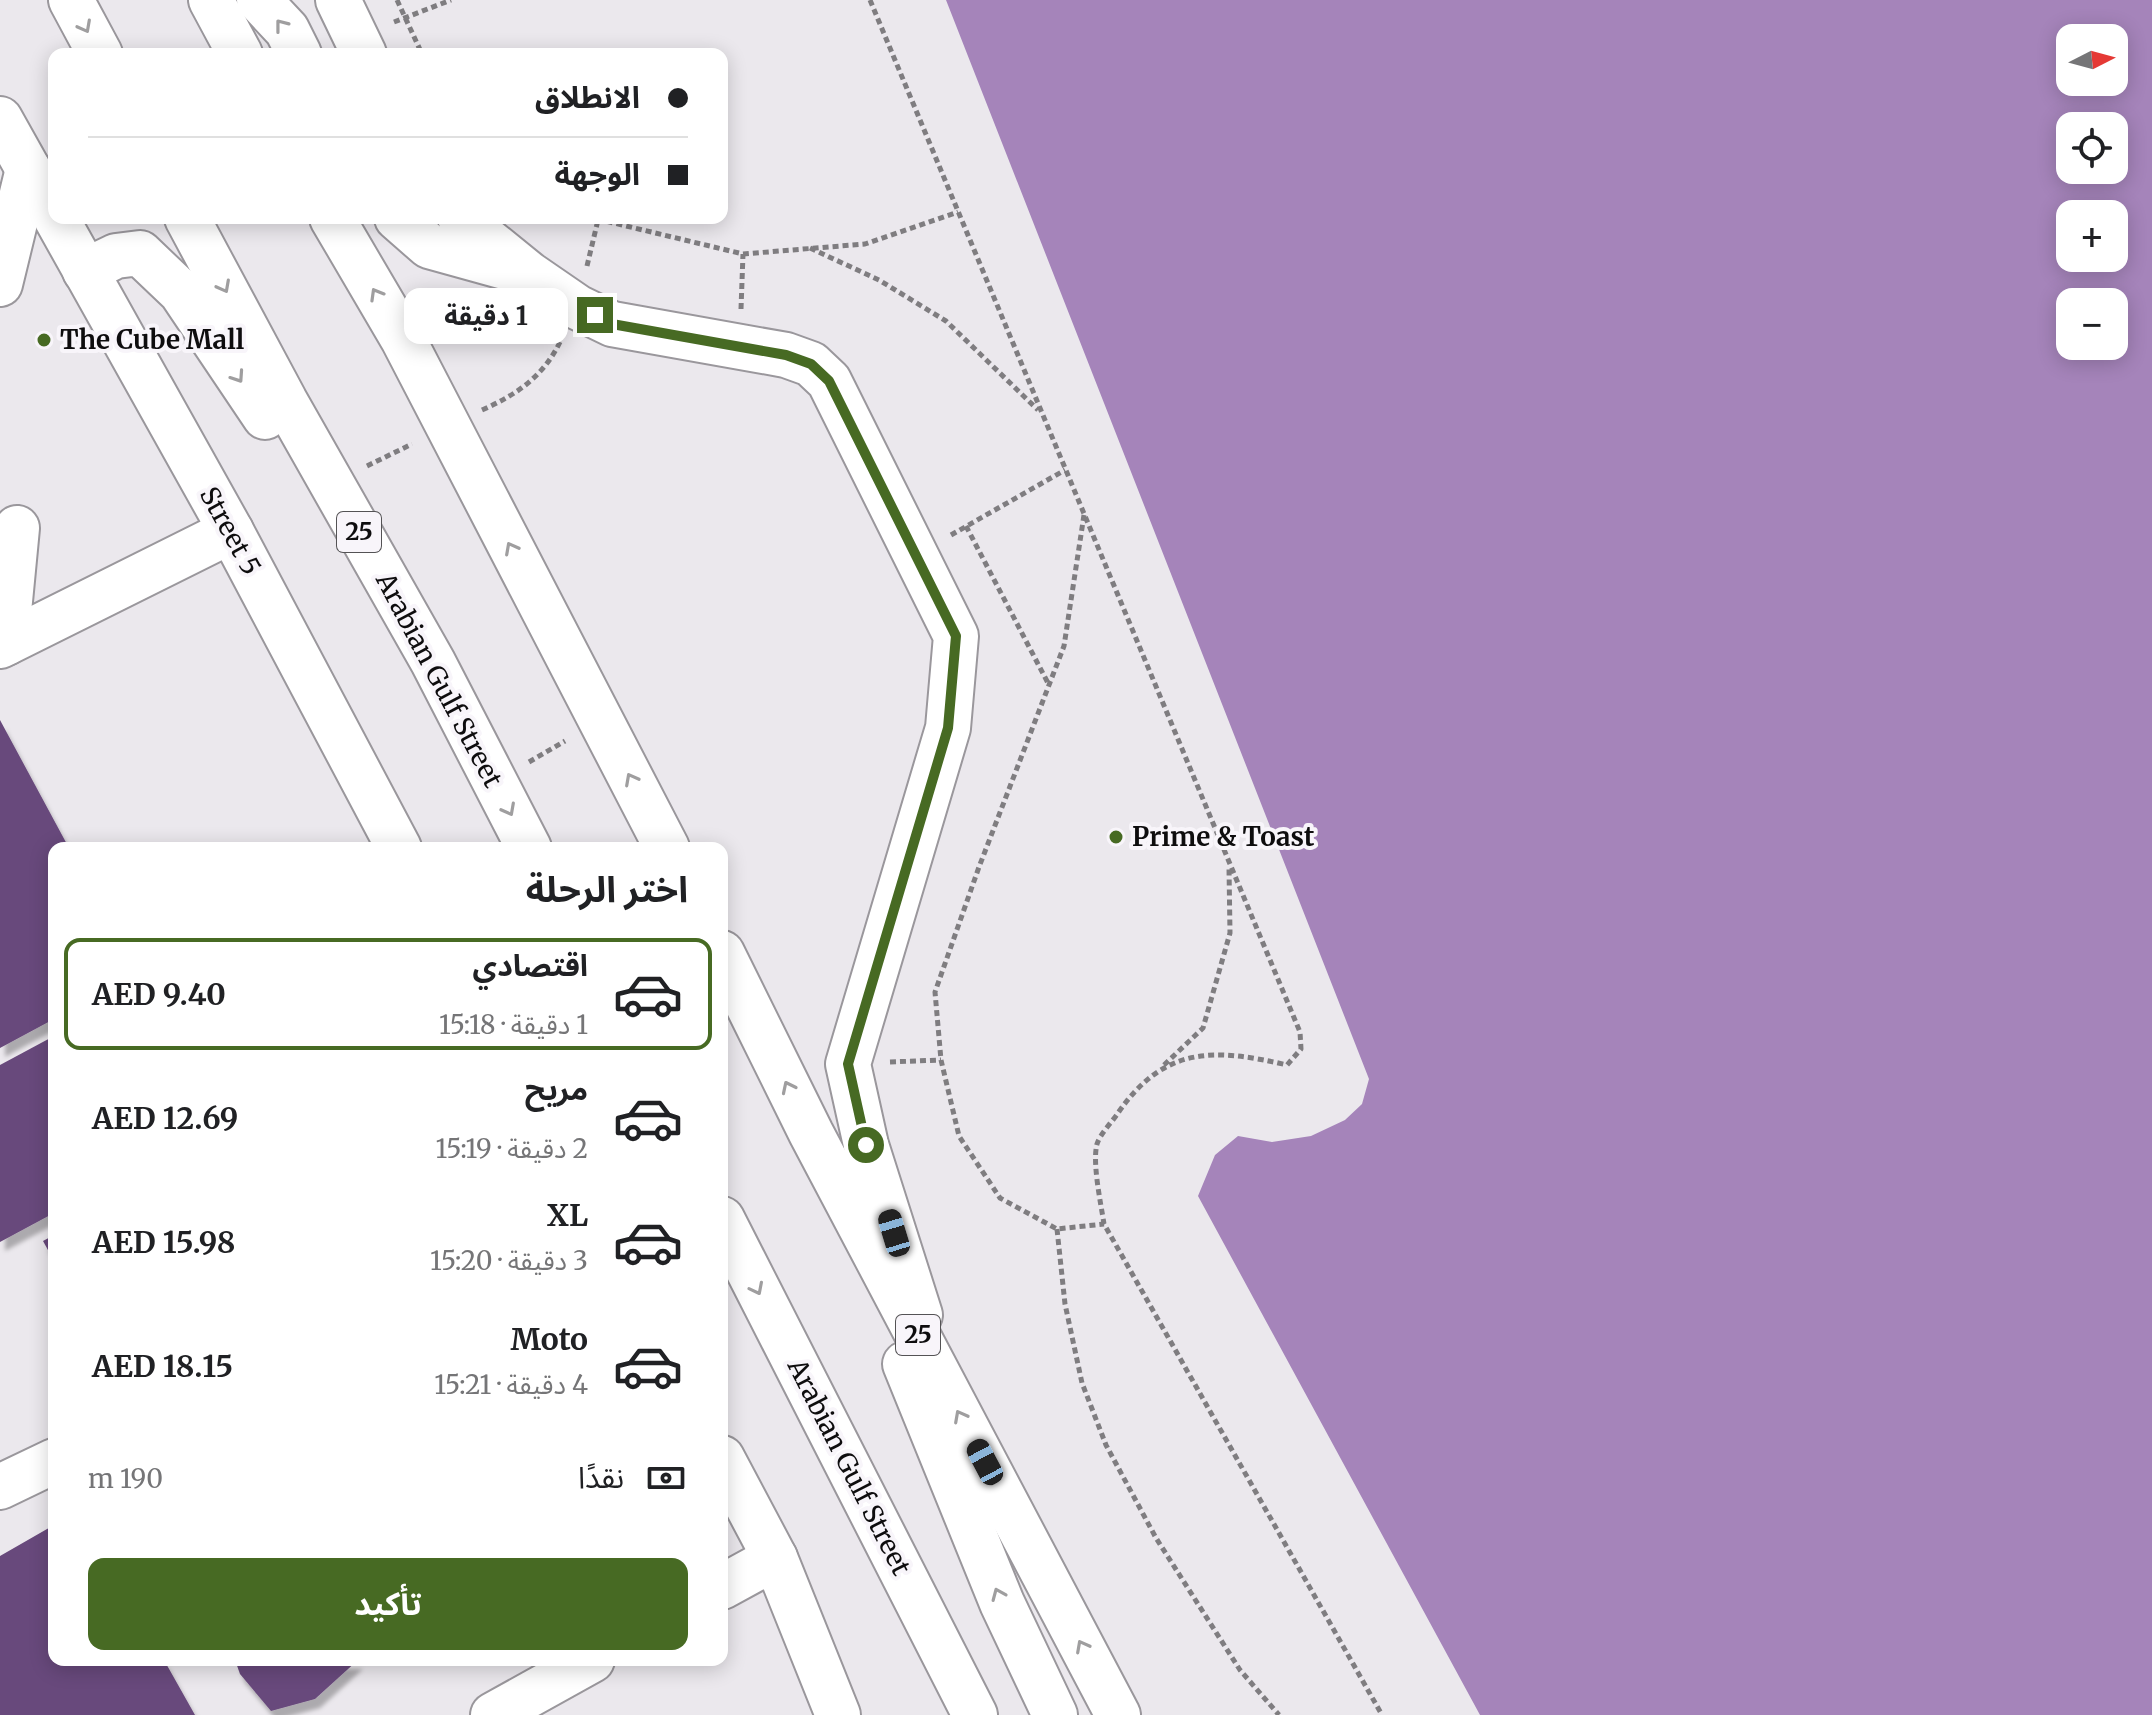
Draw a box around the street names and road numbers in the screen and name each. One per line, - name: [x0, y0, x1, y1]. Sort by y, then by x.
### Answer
- street label: Street 5: [193, 481, 268, 581]
- road number: 25: [337, 512, 381, 552]
- street label: Arabian Gulf Street: [368, 566, 510, 793]
- road number: 25: [896, 1315, 940, 1355]
- street label: Arabian Gulf Street: [780, 1352, 918, 1580]

